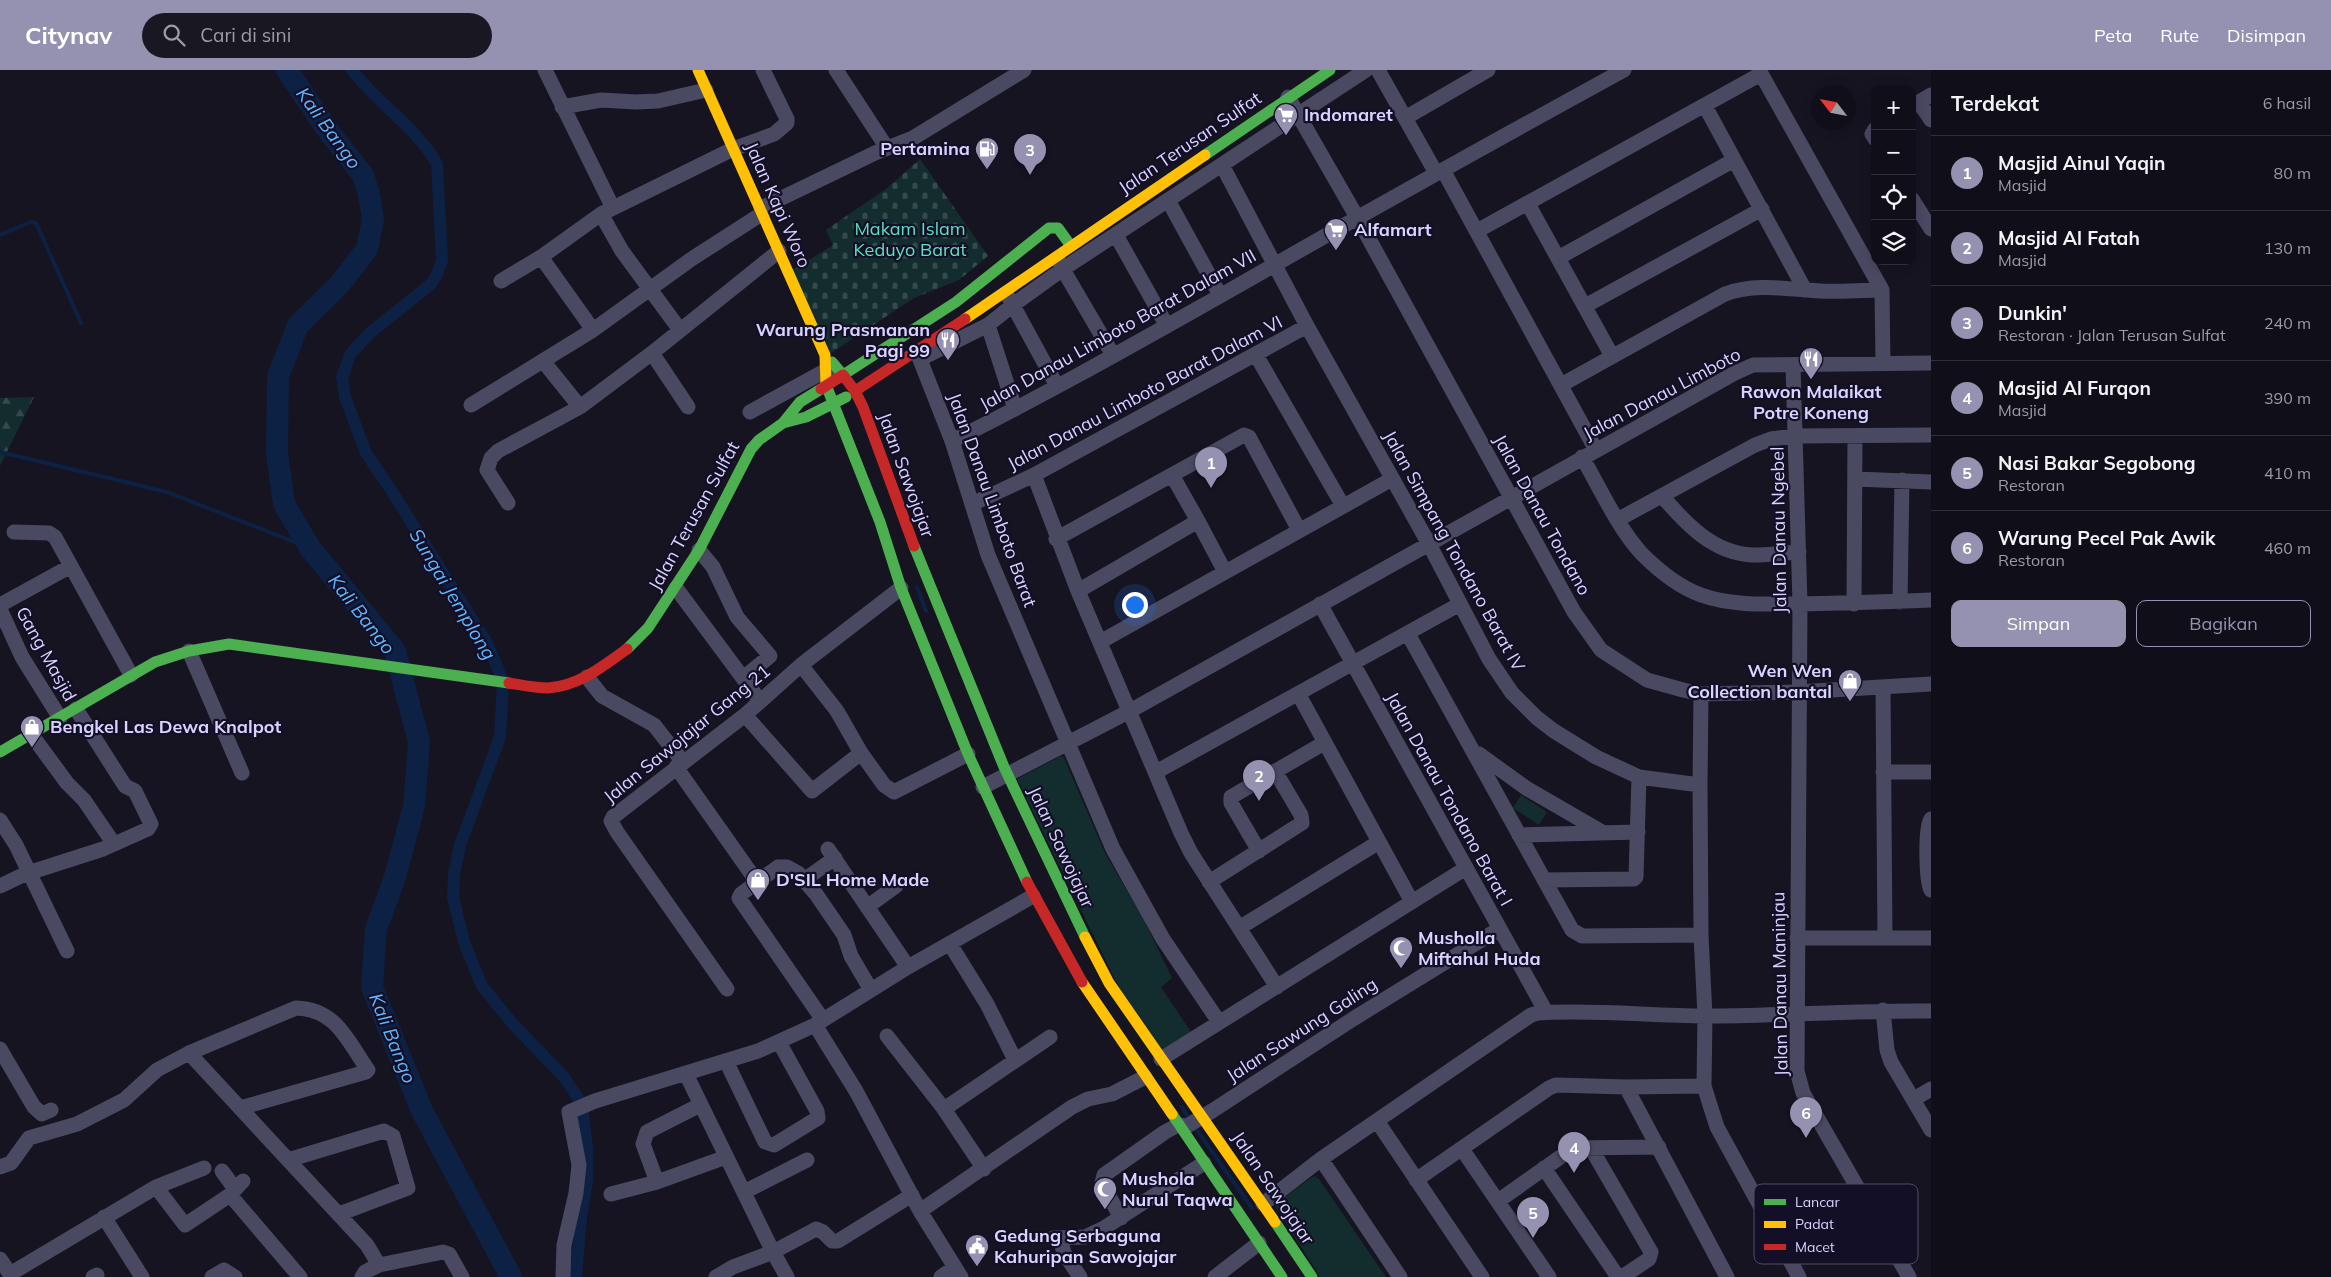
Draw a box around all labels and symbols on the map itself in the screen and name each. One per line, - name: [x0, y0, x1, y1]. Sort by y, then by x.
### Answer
- water label: Kali Bango: [291, 82, 367, 174]
- north arrow: [1811, 85, 1856, 130]
- street label: Jalan Terusan Sulfat: [1114, 86, 1265, 199]
- supermarket icon: Indomaret: [1273, 102, 1299, 136]
- place label: Indomaret: [1304, 103, 1393, 126]
- pin: 3: [1014, 134, 1046, 175]
- fuel station icon: Pertamina: [974, 136, 1000, 170]
- place label: Pertamina: [880, 137, 970, 160]
- street label: Jalan Kapi Woro: [740, 138, 816, 271]
- park label: Makam Islam Keduyo Barat: [853, 217, 967, 261]
- supermarket icon: Alfamart: [1323, 217, 1349, 251]
- place label: Alfamart: [1354, 218, 1432, 241]
- street label: Jalan Danau Limboto Barat Dalam VII: [976, 245, 1260, 415]
- street label: Jalan Danau Limboto Barat Dalam VI: [1004, 311, 1286, 475]
- place label: Warung Prasmanan Pagi 99: [756, 318, 930, 362]
- restaurant icon: Warung Prasmanan Pagi 99: [935, 327, 961, 361]
- street label: Jalan Danau Limboto: [1579, 342, 1744, 445]
- restaurant icon: Rawon Malaikat Potre Koneng: [1798, 346, 1824, 380]
- place label: Rawon Malaikat Potre Koneng: [1741, 380, 1882, 424]
- street label: Jalan Danau Limboto Barat: [943, 390, 1042, 610]
- street label: Jalan Sawojajar: [873, 409, 940, 541]
- street label: Jalan Simpang Tondano Barat IV: [1378, 426, 1531, 676]
- street label: Jalan Danau Tondano: [1489, 430, 1596, 599]
- street label: Jalan Terusan Sulfat: [643, 437, 744, 594]
- street label: Jalan Danau Ngebel: [1766, 446, 1791, 614]
- pin: 1: [1195, 447, 1227, 488]
- water label: Sungai Jemplong: [404, 524, 502, 664]
- water label: Kali Bango: [323, 569, 401, 659]
- your location: [1122, 592, 1148, 618]
- street label: Gang Masjid: [11, 602, 82, 705]
- street label: Jalan Sawojajar Gang 21: [599, 659, 775, 808]
- place label: Wen Wen Collection bantal: [1687, 659, 1832, 703]
- shop icon: Wen Wen Collection bantal: [1837, 668, 1863, 702]
- street label: Jalan Danau Tondano Barat I: [1381, 688, 1518, 910]
- shop icon: Bengkel Las Dewa Knalpot: [19, 714, 45, 748]
- place label: Bengkel Las Dewa Knalpot: [50, 715, 281, 738]
- pin: 2: [1243, 760, 1275, 801]
- street label: Jalan Sawojajar: [1023, 782, 1100, 912]
- shop icon: D'SIL Home Made: [745, 867, 771, 901]
- place label: D'SIL Home Made: [776, 868, 929, 891]
- street label: Jalan Danau Maninjau: [1766, 891, 1793, 1077]
- place label: Musholla Miftahul Huda: [1418, 926, 1541, 970]
- mosque icon: Musholla Miftahul Huda: [1388, 935, 1414, 969]
- street label: Jalan Sawung Galing: [1222, 972, 1381, 1087]
- water label: Kali Bango: [364, 989, 422, 1087]
- pin: 6: [1790, 1097, 1822, 1138]
- street label: Jalan Sawojajar: [1227, 1127, 1320, 1249]
- pin: 4: [1558, 1132, 1590, 1173]
- place label: Mushola Nurul Taqwa: [1122, 1167, 1233, 1211]
- mosque icon: Mushola Nurul Taqwa: [1092, 1176, 1118, 1210]
- legend: [1754, 1184, 1918, 1264]
- text: Lancar: [1795, 1193, 1841, 1211]
- pin: 5: [1517, 1197, 1549, 1238]
- text: Padat: [1795, 1215, 1834, 1233]
- place label: Gedung Serbaguna Kahuripan Sawojajar: [994, 1224, 1177, 1268]
- public building icon: Gedung Serbaguna Kahuripan Sawojajar: [964, 1233, 990, 1267]
- text: Macet: [1795, 1238, 1835, 1256]

